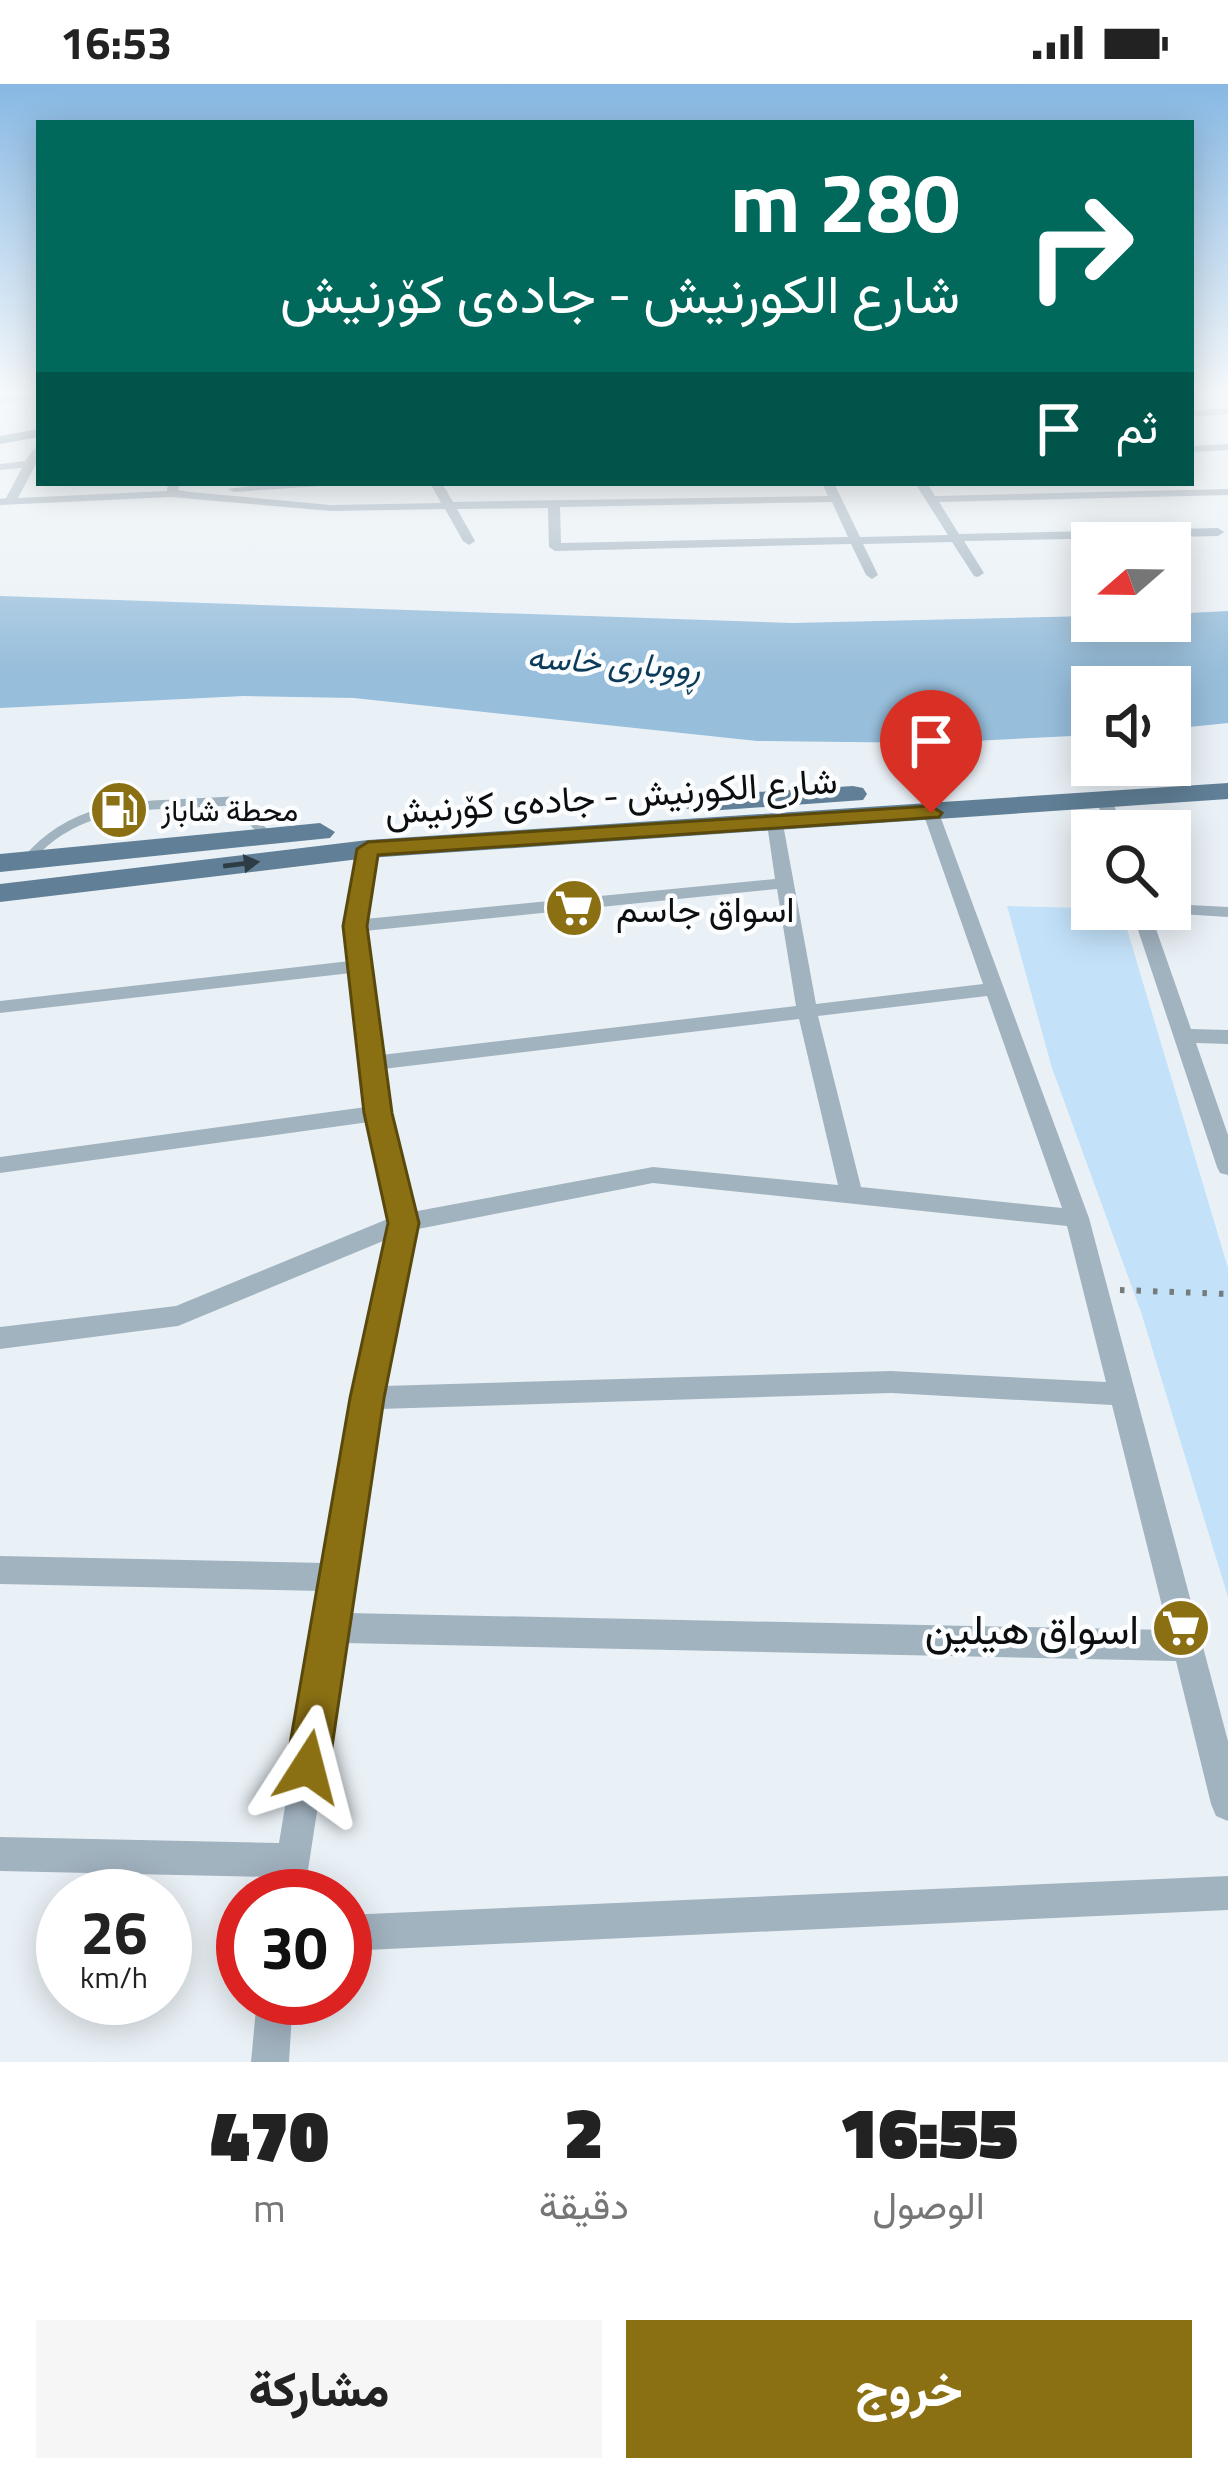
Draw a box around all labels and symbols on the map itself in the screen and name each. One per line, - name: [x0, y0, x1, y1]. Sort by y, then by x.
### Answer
- north arrow: [1071, 522, 1191, 642]
- water label: ڕووباری خاسە: [525, 631, 703, 696]
- pin: [880, 690, 982, 813]
- street label: شارع الكورنيش - جادەی کۆرنیش: [383, 752, 839, 838]
- fuel station icon: محطة شاباز: [88, 779, 150, 841]
- place label: محطة شاباز: [160, 787, 298, 833]
- one-way arrow: [223, 854, 260, 873]
- supermarket icon: اسواق جاسم: [543, 877, 605, 939]
- place label: اسواق جاسم: [616, 881, 795, 936]
- place label: اسواق هيلين: [925, 1596, 1139, 1660]
- supermarket icon: اسواق هيلين: [1150, 1597, 1212, 1659]
- position arrow: [245, 1704, 371, 1830]
- speed limit sign: 30: [216, 1869, 372, 2025]

